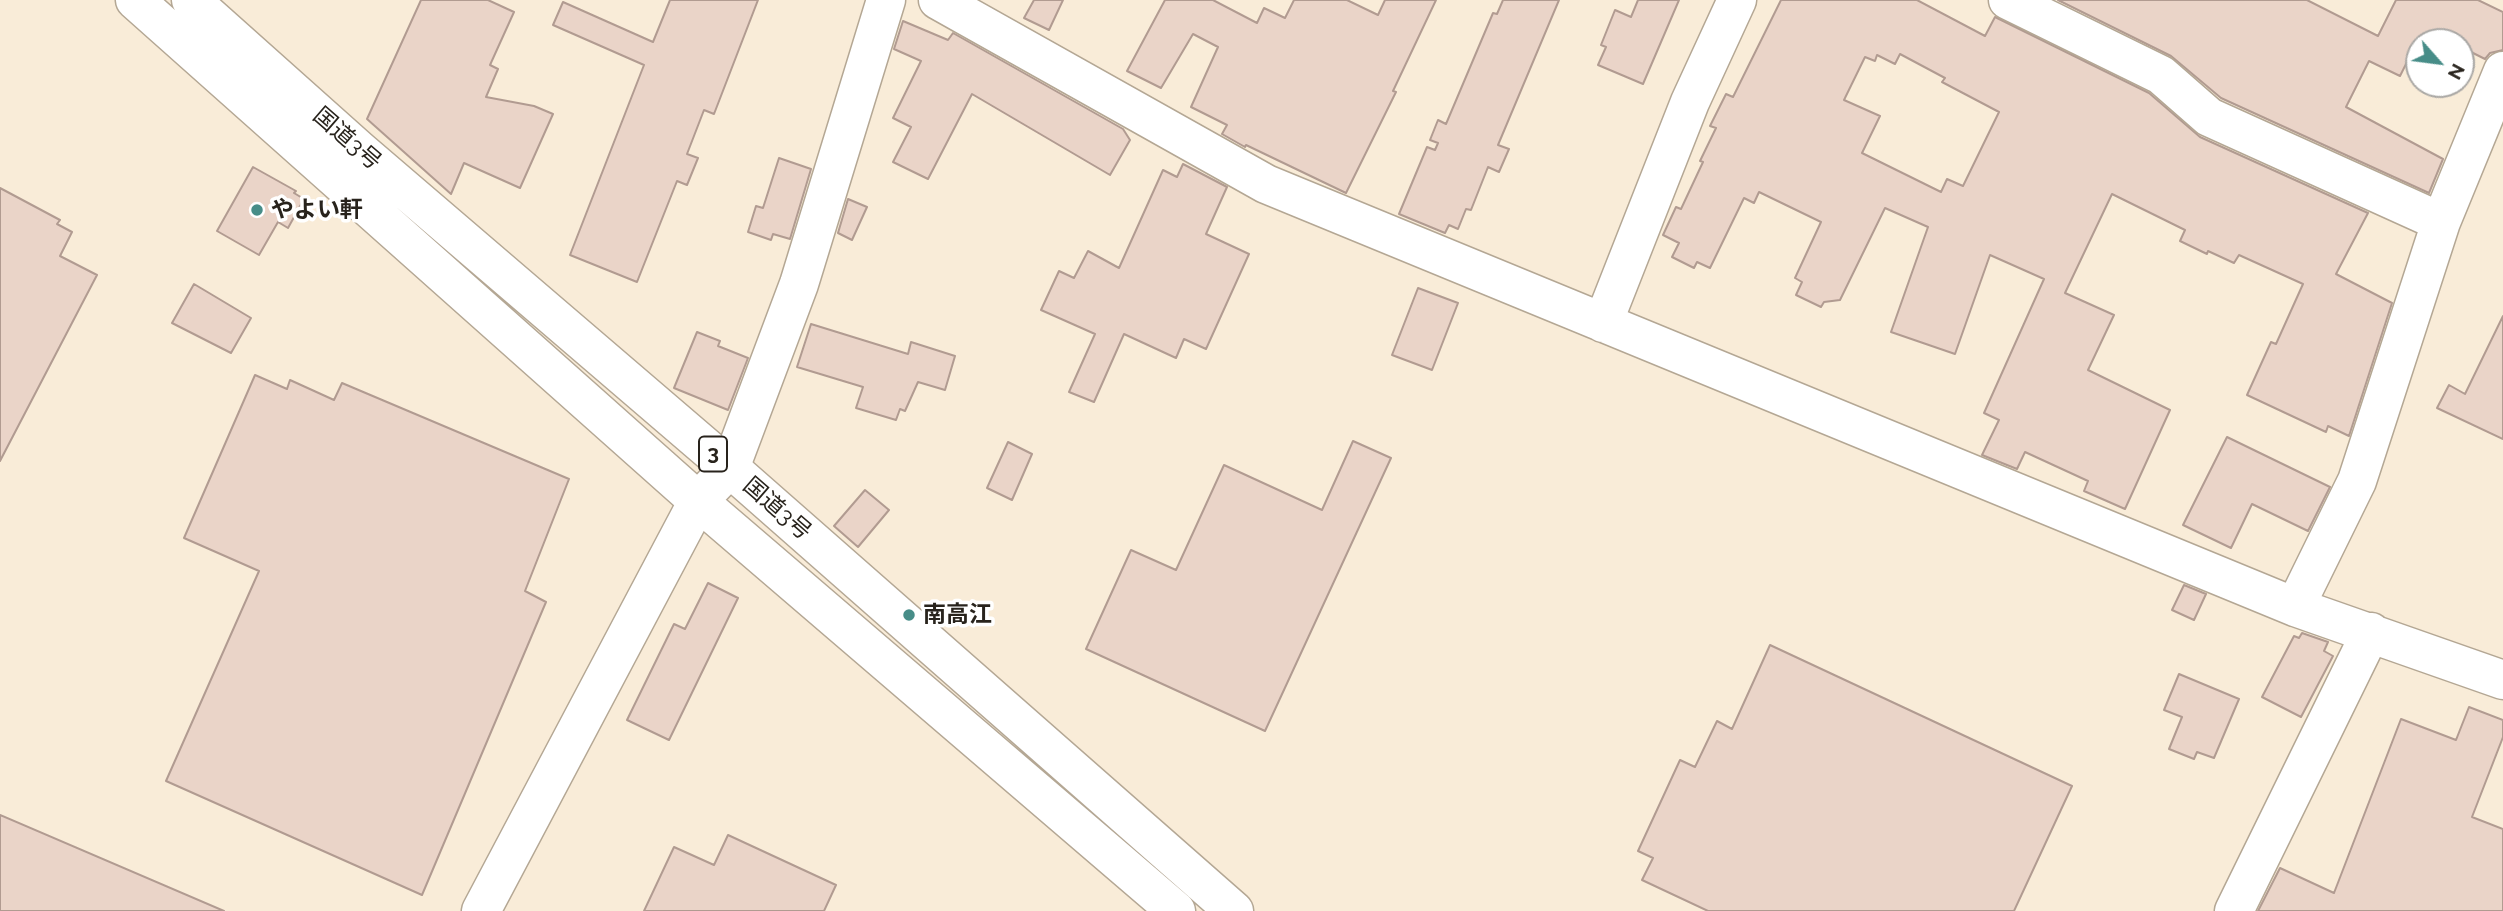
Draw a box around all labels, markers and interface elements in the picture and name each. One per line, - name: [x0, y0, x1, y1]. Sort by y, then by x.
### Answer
- north arrow: [2405, 28, 2475, 98]
- text: N: [2444, 60, 2470, 83]
- street label: 国道3号: [307, 102, 387, 176]
- place label: やよい軒: [271, 196, 363, 224]
- marker: やよい軒: [249, 202, 265, 218]
- road number: 3: [699, 436, 727, 472]
- street label: 国道3号: [737, 472, 817, 546]
- place label: 南高江: [923, 601, 992, 629]
- marker: 南高江: [901, 607, 917, 623]

